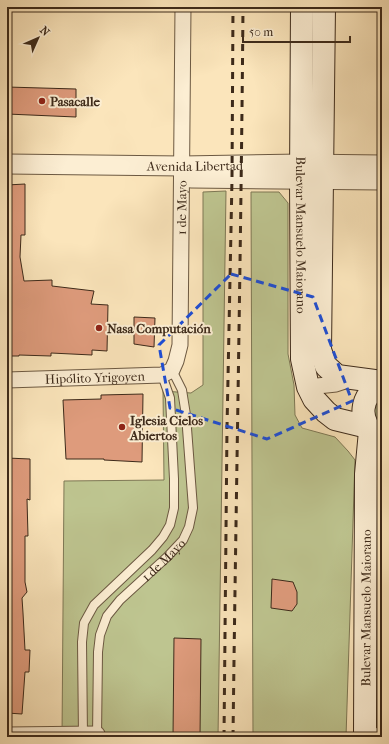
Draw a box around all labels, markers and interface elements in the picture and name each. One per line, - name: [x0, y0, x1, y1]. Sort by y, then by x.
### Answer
- north arrow: [18, 18, 58, 58]
- scale bar: [243, 18, 350, 44]
- text: N: [37, 24, 53, 39]
- text: 50 m: [249, 25, 273, 39]
- place label: Pasacalle: [50, 94, 100, 109]
- marker: Pasacalle: [37, 96, 47, 106]
- street label: Bulevar Mansuelo Maiorano: [293, 156, 309, 314]
- street label: Avenida Libertad: [146, 158, 244, 174]
- street label: 1 de Mayo: [174, 180, 189, 235]
- place label: Nasa Computación: [107, 321, 211, 337]
- marker: Nasa Computación: [94, 323, 104, 333]
- street label: Hipólito Yrigoyen: [45, 369, 146, 387]
- place label: Iglesia Cielos Abiertos: [129, 413, 203, 443]
- marker: Iglesia Cielos Abiertos: [117, 422, 127, 432]
- street label: Bulevar Mansuelo Maiorano: [358, 529, 374, 687]
- street label: 1 de Mayo: [139, 535, 189, 585]

